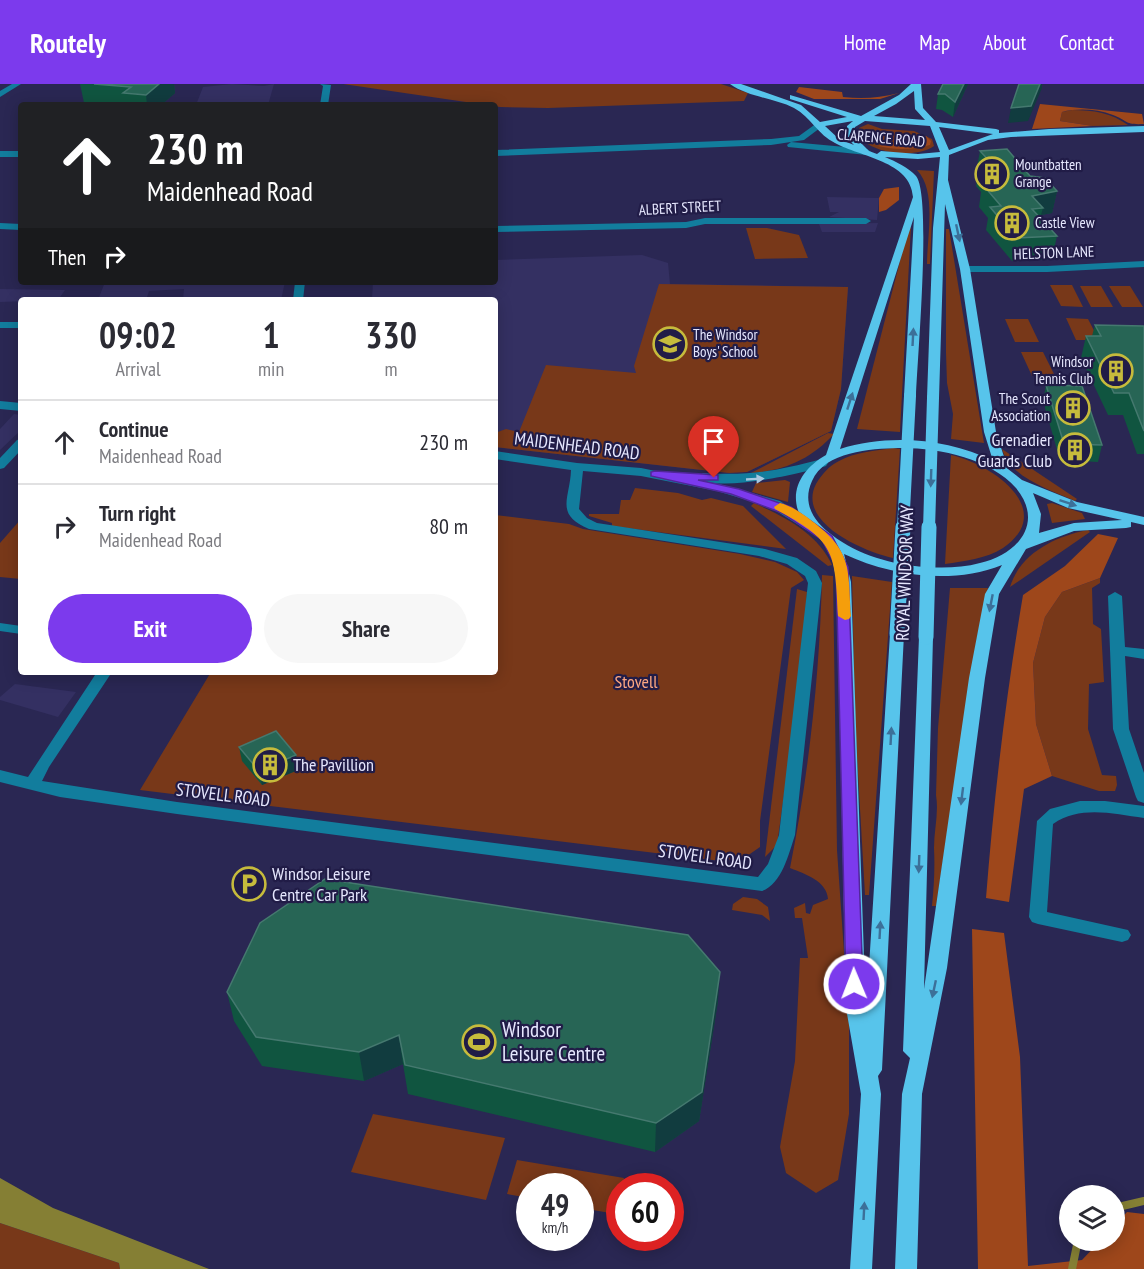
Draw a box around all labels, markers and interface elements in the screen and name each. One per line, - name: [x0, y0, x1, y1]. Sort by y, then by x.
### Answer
- text: Routely: [30, 24, 106, 61]
- text: Home: [844, 29, 886, 56]
- text: Map: [919, 29, 950, 56]
- text: About: [983, 29, 1026, 56]
- text: Contact: [1059, 29, 1114, 56]
- text: 230 m: [147, 121, 244, 176]
- street label: CLARENCE ROAD: [836, 124, 926, 151]
- icon: ahead: [48, 126, 126, 204]
- place label: Mountbatten Grange: [1015, 155, 1082, 191]
- building icon: Mountbatten Grange: [974, 156, 1010, 192]
- text: Maidenhead Road: [147, 174, 313, 208]
- street label: ALBERT STREET: [638, 196, 722, 219]
- building icon: Castle View: [994, 205, 1030, 241]
- place label: Castle View: [1035, 213, 1095, 232]
- one-way arrow: [953, 224, 963, 242]
- icon: right: [98, 240, 131, 273]
- street label: HELSTON LANE: [1013, 242, 1095, 263]
- text: Then: [48, 243, 86, 271]
- text: 09:02: [99, 311, 177, 358]
- text: 1: [262, 311, 280, 358]
- text: 330: [365, 311, 417, 358]
- place label: The Windsor Boys' School: [693, 325, 758, 361]
- school or university icon: The Windsor Boys' School: [652, 326, 688, 362]
- one-way arrow: [908, 328, 918, 347]
- place label: Windsor Tennis Club: [1034, 352, 1094, 388]
- building icon: Windsor Tennis Club: [1098, 353, 1134, 389]
- text: Arrival: [115, 356, 161, 382]
- text: min: [258, 356, 284, 382]
- text: m: [385, 356, 398, 382]
- place label: The Scout Association: [991, 389, 1050, 425]
- building icon: The Scout Association: [1055, 390, 1091, 426]
- one-way arrow: [846, 392, 855, 410]
- text: Continue: [99, 415, 169, 443]
- pin: [688, 416, 739, 478]
- icon: arrive: [697, 425, 730, 458]
- icon: ahead: [48, 426, 81, 459]
- street label: MAIDENHEAD ROAD: [513, 426, 641, 465]
- text: 230 m: [419, 428, 468, 456]
- place label: Grenadier Guards Club: [977, 428, 1052, 472]
- building icon: Grenadier Guards Club: [1057, 432, 1093, 468]
- text: Maidenhead Road: [99, 443, 222, 469]
- one-way arrow: [926, 468, 935, 487]
- one-way arrow: [746, 474, 765, 483]
- text: Turn right: [99, 499, 176, 527]
- one-way arrow: [1059, 499, 1077, 508]
- street label: ROYAL WINDSOR WAY: [891, 504, 918, 641]
- icon: right: [48, 510, 81, 543]
- text: 80 m: [429, 512, 468, 540]
- text: Maidenhead Road: [99, 527, 222, 553]
- button: Exit: [48, 594, 252, 663]
- button: Share: [264, 594, 468, 663]
- one-way arrow: [986, 594, 995, 613]
- park label: Stovell: [615, 670, 658, 693]
- one-way arrow: [886, 726, 896, 745]
- building icon: The Pavillion: [252, 747, 288, 783]
- place label: The Pavillion: [293, 753, 374, 776]
- street label: STOVELL ROAD: [175, 777, 271, 812]
- one-way arrow: [957, 786, 966, 805]
- street label: STOVELL ROAD: [657, 839, 753, 874]
- one-way arrow: [914, 854, 924, 873]
- place label: Windsor Leisure Centre Car Park: [272, 862, 371, 906]
- parking icon: Windsor Leisure Centre Car Park: [231, 866, 267, 902]
- one-way arrow: [875, 921, 885, 940]
- position arrow: [822, 952, 886, 1016]
- one-way arrow: [928, 979, 938, 998]
- place label: Windsor Leisure Centre: [502, 1016, 605, 1067]
- sports icon: Windsor Leisure Centre: [461, 1024, 497, 1060]
- speed limit sign: 60: [606, 1173, 684, 1251]
- text: 49: [541, 1185, 569, 1224]
- map controls: [1059, 1185, 1125, 1251]
- button: layers: [1059, 1185, 1125, 1251]
- one-way arrow: [860, 1201, 869, 1220]
- text: km/h: [542, 1218, 568, 1237]

